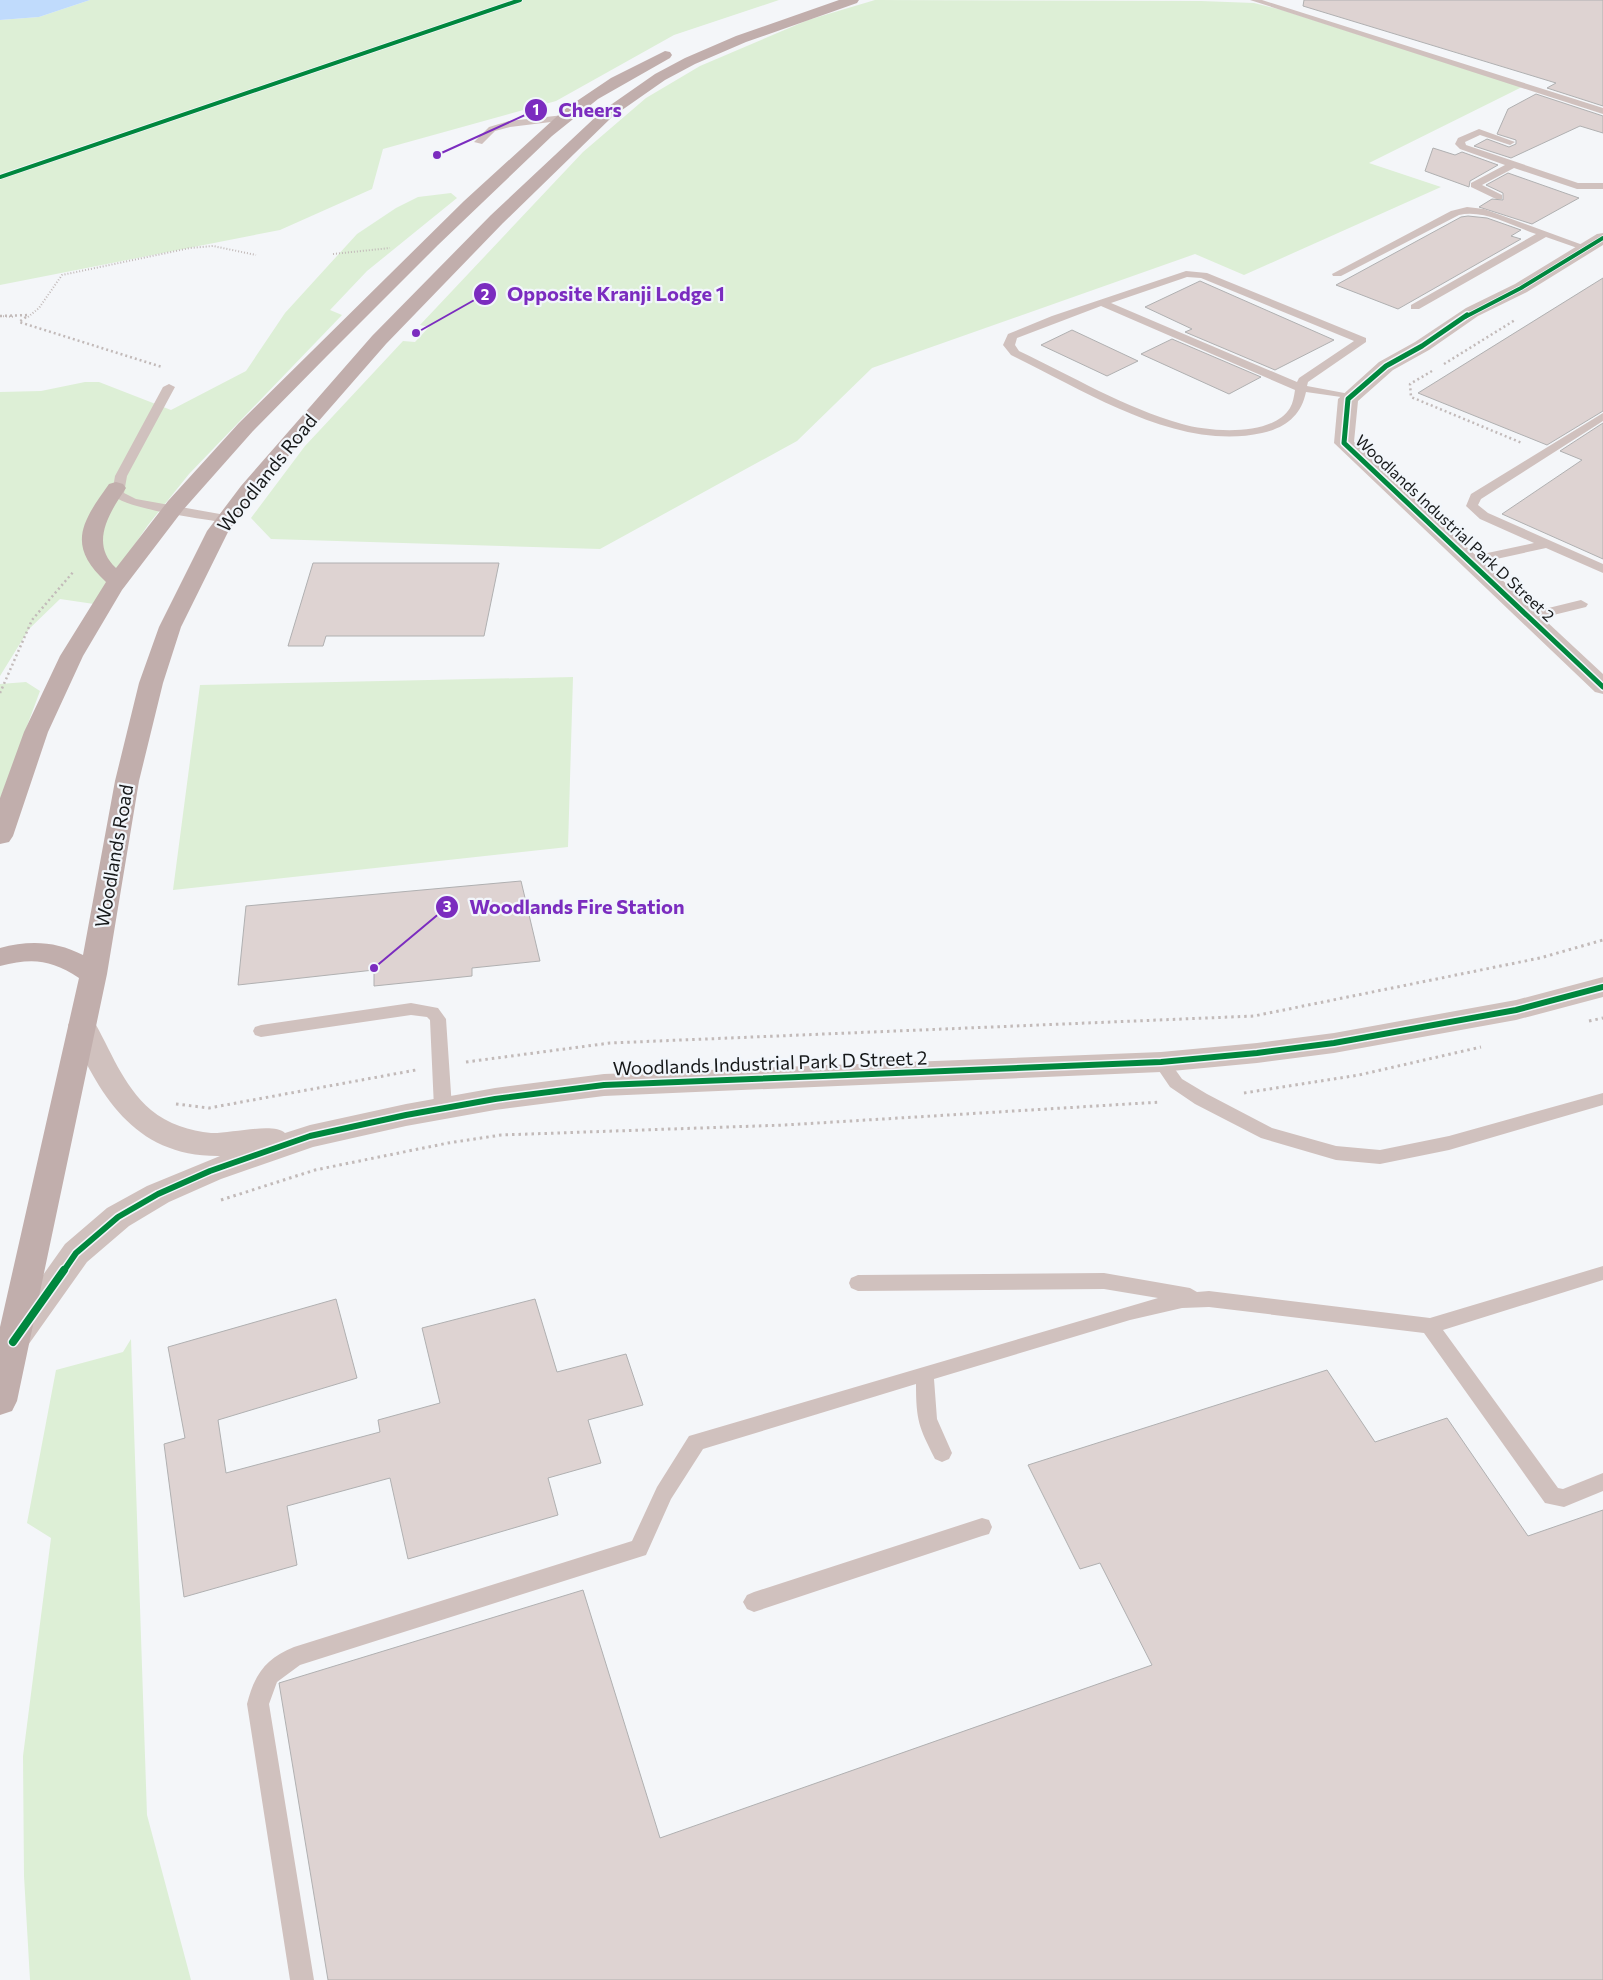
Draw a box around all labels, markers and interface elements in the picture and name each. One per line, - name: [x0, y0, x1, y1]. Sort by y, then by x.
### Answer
- callout: Cheers: [523, 92, 632, 127]
- text: Cheers: [558, 97, 622, 121]
- text: 1: [533, 100, 539, 118]
- callout: Opposite Kranji Lodge 1: [472, 277, 735, 312]
- text: Opposite Kranji Lodge 1: [507, 281, 725, 305]
- text: 2: [481, 285, 489, 303]
- street label: Woodlands Road: [212, 409, 321, 536]
- street label: Woodlands Industrial Park D Street 2: [1352, 430, 1559, 625]
- street label: Woodlands Road: [90, 783, 137, 929]
- callout: Woodlands Fire Station: [434, 890, 695, 925]
- text: Woodlands Fire Station: [469, 894, 685, 918]
- text: 3: [443, 897, 452, 915]
- street label: Woodlands Industrial Park D Street 2: [612, 1046, 928, 1079]

